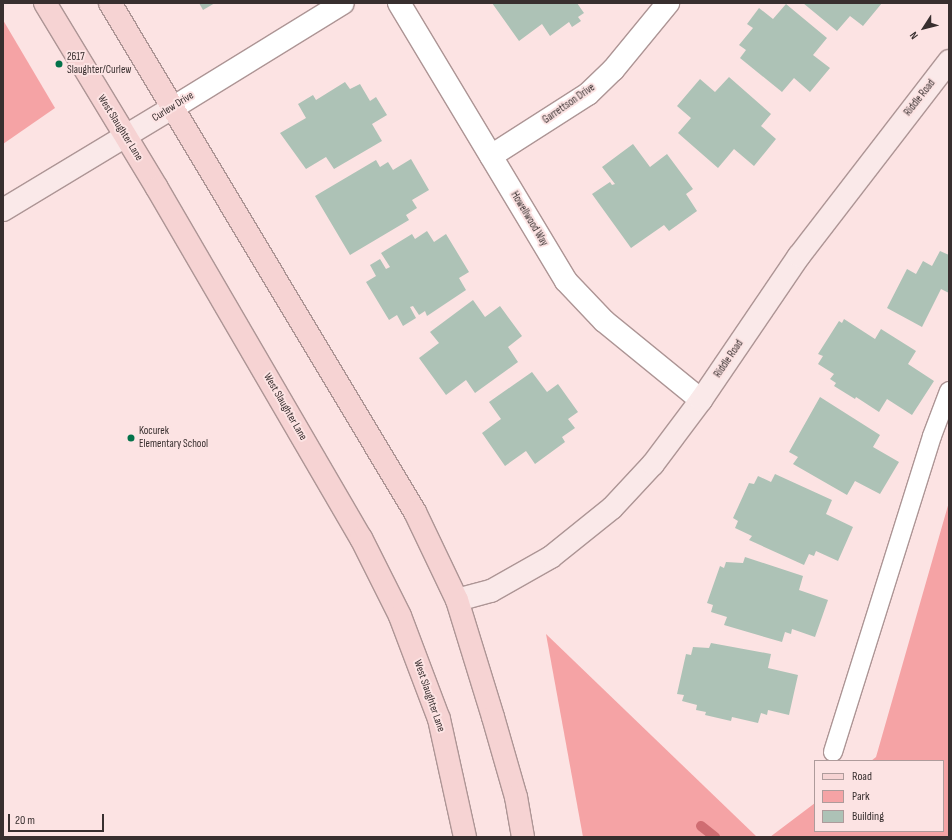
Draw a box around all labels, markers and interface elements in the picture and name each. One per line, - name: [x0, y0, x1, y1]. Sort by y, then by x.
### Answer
- north arrow: [904, 8, 944, 48]
- text: N: [907, 29, 921, 42]
- place label: 2617 Slaughter/Curlew: [67, 51, 131, 77]
- marker: 2617 Slaughter/Curlew: [54, 59, 64, 69]
- street label: Riddle Road: [902, 77, 938, 119]
- street label: Garrettson Drive: [540, 81, 598, 127]
- street label: Curlew Drive: [150, 89, 196, 125]
- street label: West Slaughter Lane: [94, 93, 146, 163]
- street label: Howellwood Way: [507, 189, 551, 249]
- street label: Riddle Road: [712, 338, 746, 380]
- street label: West Slaughter Lane: [260, 371, 310, 443]
- place label: Kocurek Elementary School: [139, 425, 208, 451]
- marker: Kocurek Elementary School: [126, 433, 136, 443]
- street label: West Slaughter Lane: [411, 658, 447, 734]
- legend: [814, 760, 944, 832]
- text: Road: [852, 769, 872, 784]
- text: Park: [852, 789, 870, 804]
- scale bar: [10, 806, 106, 832]
- text: Building: [852, 809, 884, 824]
- text: 20 m: [15, 813, 35, 828]

